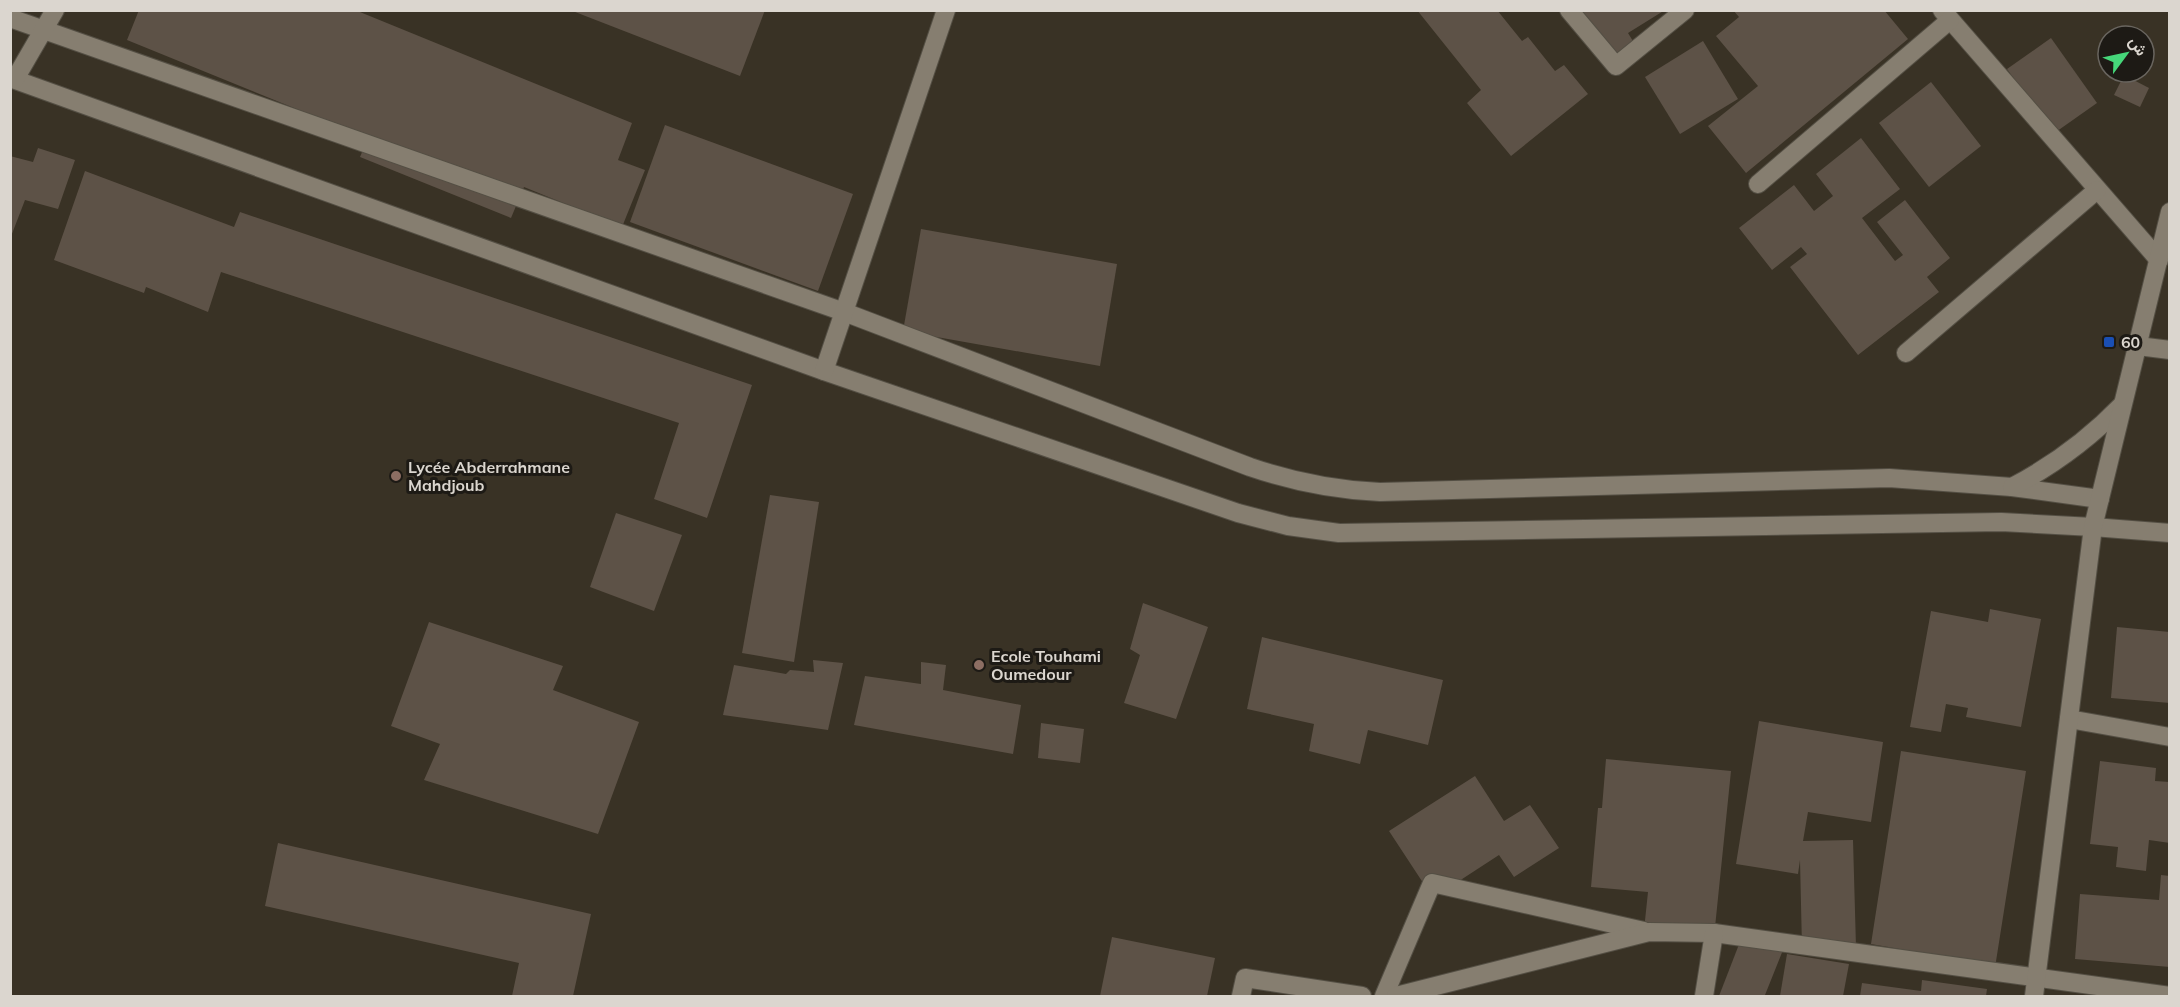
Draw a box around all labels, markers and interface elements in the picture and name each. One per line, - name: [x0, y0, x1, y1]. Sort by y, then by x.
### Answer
- north arrow: [2096, 24, 2156, 84]
- text: ش: [2125, 32, 2152, 59]
- place label: 60: [2121, 332, 2140, 352]
- marker: 60: [2102, 335, 2116, 349]
- place label: Lycée Abderrahmane Mahdjoub: [408, 457, 570, 495]
- marker: Lycée Abderrahmane Mahdjoub: [389, 469, 403, 483]
- place label: Ecole Touhami Oumedour: [991, 646, 1101, 684]
- marker: Ecole Touhami Oumedour: [972, 658, 986, 672]

